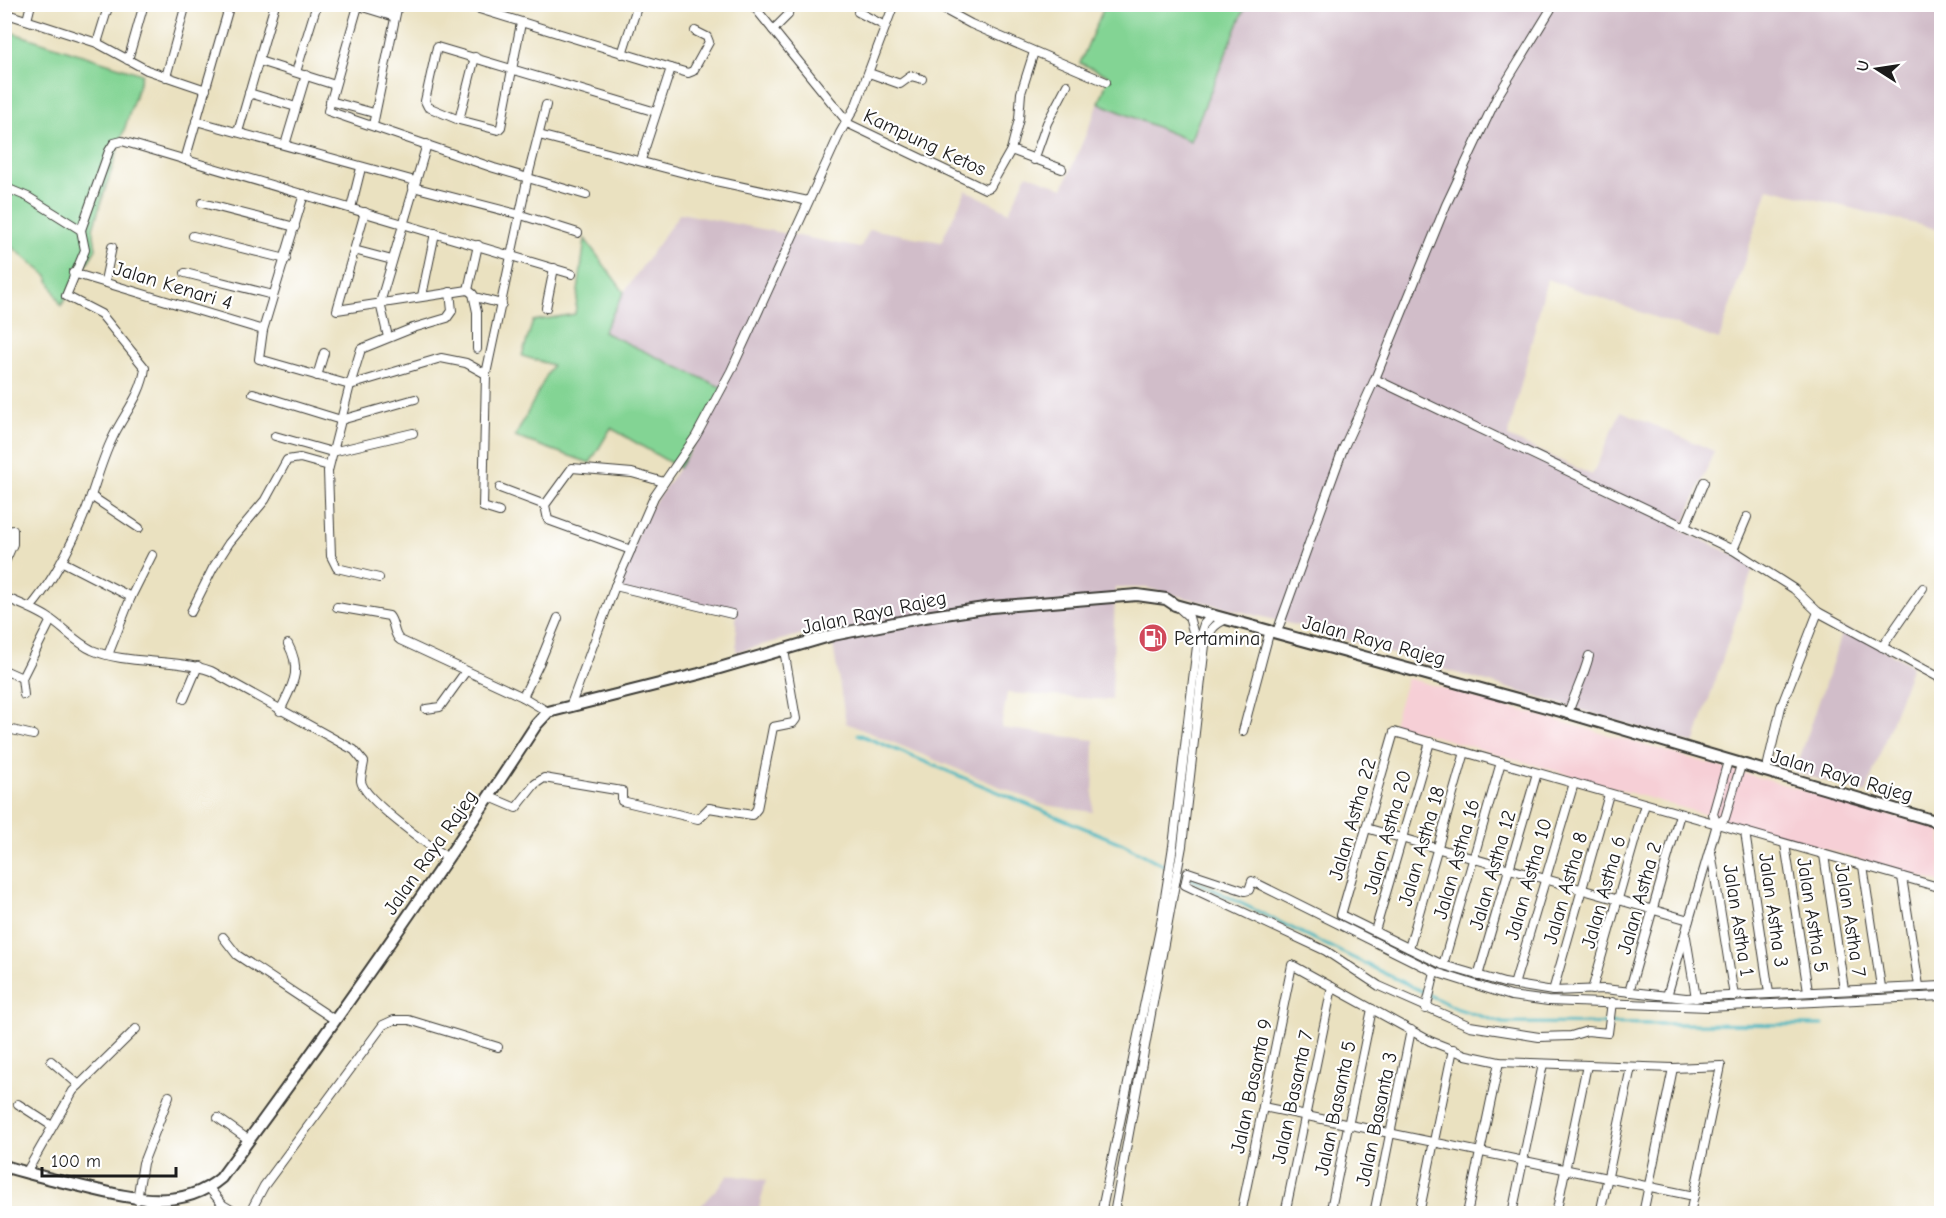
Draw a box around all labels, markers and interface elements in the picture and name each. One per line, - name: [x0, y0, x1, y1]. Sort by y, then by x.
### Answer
- north arrow: [1847, 39, 1907, 99]
- text: U: [1853, 59, 1873, 73]
- street label: Kampung Ketos: [860, 104, 990, 181]
- street label: Jalan Kenari 4: [111, 256, 235, 315]
- street label: Jalan Raya Rajeg: [800, 586, 948, 639]
- street label: Jalan Raya Rajeg: [1300, 610, 1448, 671]
- fuel station icon: Pertamina: [1137, 622, 1169, 654]
- place label: Pertamina: [1174, 627, 1260, 650]
- street label: Jalan Raya Rajeg: [1768, 744, 1916, 807]
- street label: Jalan Astha 22: [1324, 755, 1381, 883]
- street label: Jalan Astha 20: [1359, 767, 1416, 897]
- street label: Jalan Astha 18: [1393, 784, 1450, 909]
- street label: Jalan Raya Rajeg: [379, 786, 482, 919]
- street label: Jalan Astha 16: [1428, 796, 1485, 922]
- street label: Jalan Astha 12: [1464, 808, 1521, 933]
- street label: Jalan Astha 10: [1500, 816, 1557, 943]
- street label: Jalan Astha 8: [1538, 829, 1592, 947]
- street label: Jalan Astha 6: [1576, 833, 1631, 951]
- street label: Jalan Astha 2: [1612, 839, 1666, 957]
- street label: Jalan Astha 3: [1754, 851, 1793, 969]
- street label: Jalan Astha 5: [1792, 856, 1833, 974]
- street label: Jalan Astha 1: [1718, 862, 1759, 978]
- street label: Jalan Astha 7: [1830, 862, 1871, 979]
- street label: Jalan Basanta 9: [1226, 1017, 1277, 1156]
- street label: Jalan Basanta 7: [1267, 1028, 1318, 1166]
- street label: Jalan Basanta 5: [1310, 1039, 1361, 1178]
- street label: Jalan Basanta 3: [1351, 1050, 1402, 1188]
- scale bar: [42, 1140, 176, 1178]
- text: 100 m: [51, 1151, 101, 1172]

